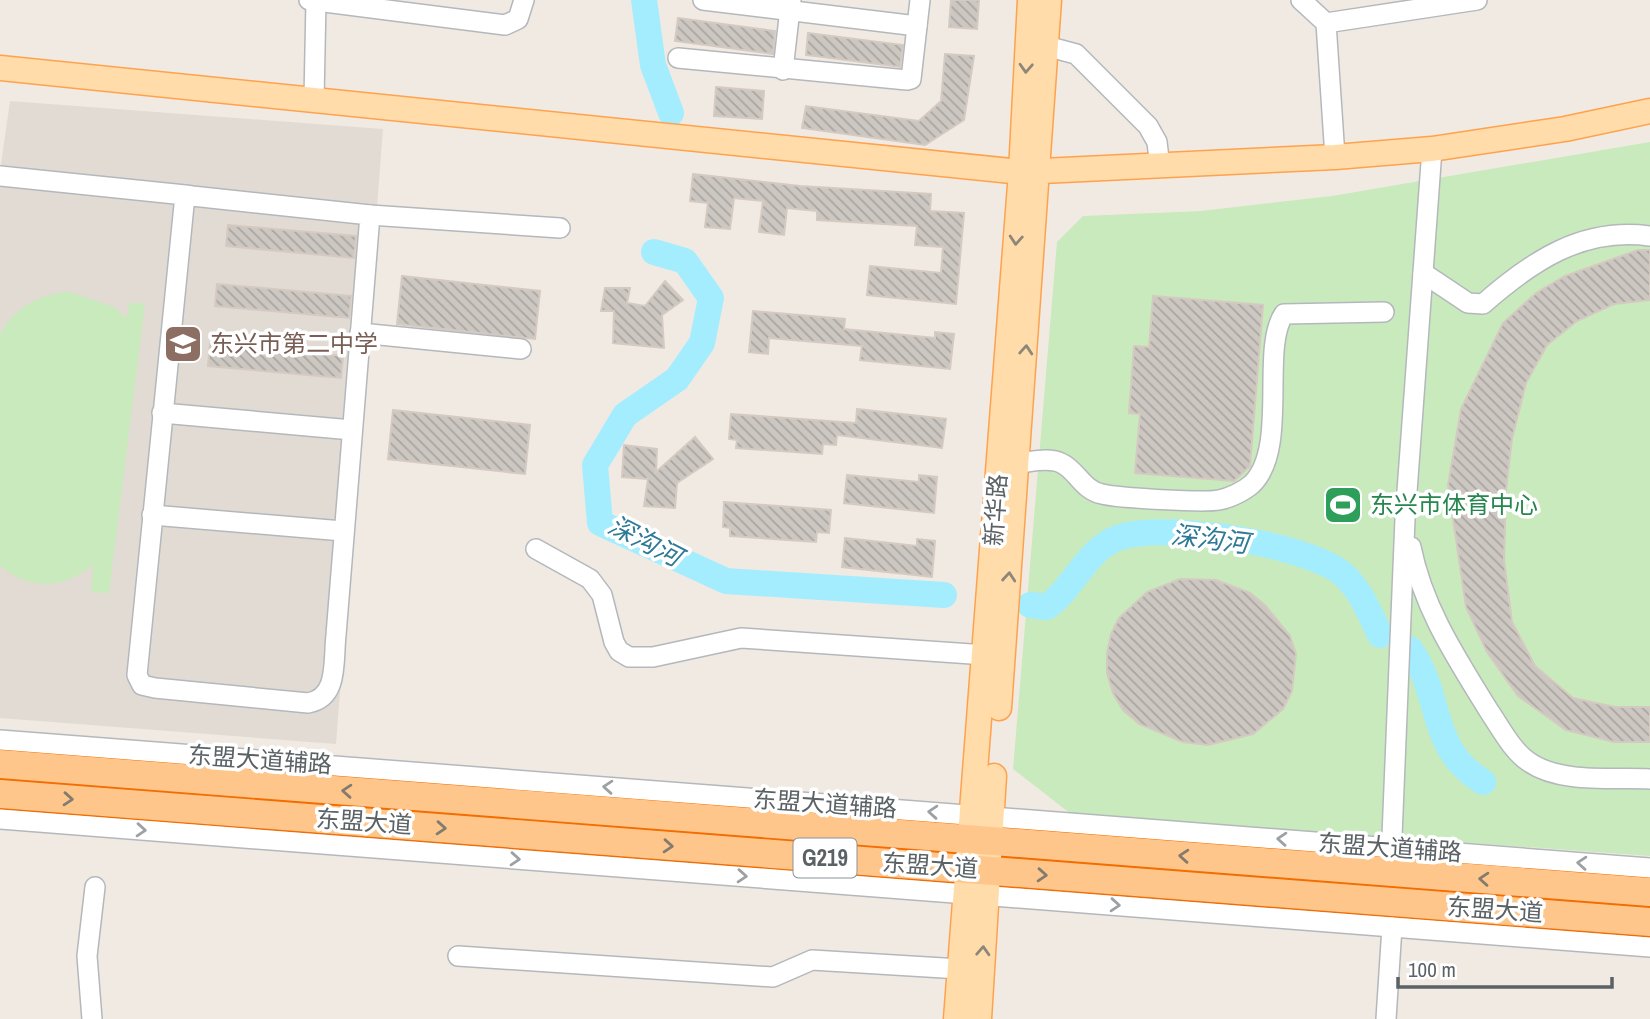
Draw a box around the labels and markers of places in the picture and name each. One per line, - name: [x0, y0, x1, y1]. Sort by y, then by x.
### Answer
- school or university icon: 东兴市第二中学: [162, 323, 204, 365]
- place label: 东兴市第二中学: [210, 327, 378, 359]
- sports icon: 东兴市体育中心: [1322, 484, 1364, 526]
- place label: 东兴市体育中心: [1370, 488, 1538, 520]

